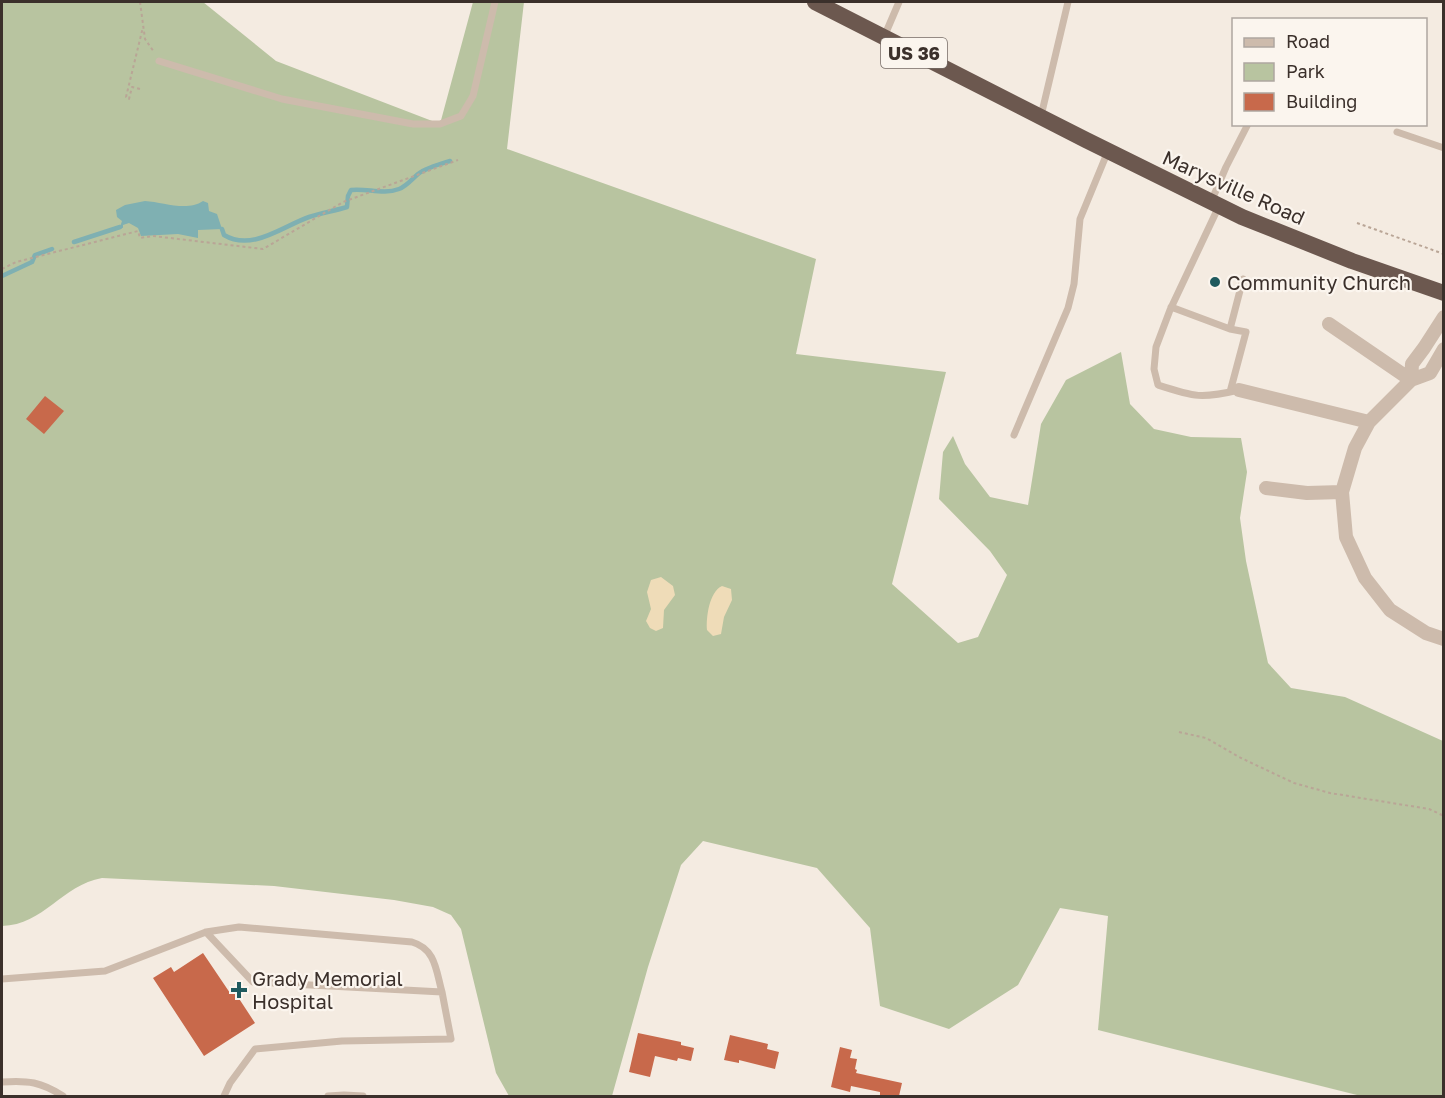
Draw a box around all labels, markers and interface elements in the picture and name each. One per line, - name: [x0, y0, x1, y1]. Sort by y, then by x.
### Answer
- legend: [1232, 18, 1427, 126]
- text: Road: [1286, 30, 1330, 52]
- road number: US 36: [881, 38, 947, 68]
- text: Park: [1286, 60, 1325, 82]
- text: Building: [1286, 90, 1357, 112]
- street label: Marysville Road: [1159, 145, 1309, 229]
- place label: Community Church: [1227, 270, 1411, 294]
- marker: Community Church: [1208, 275, 1222, 289]
- place label: Grady Memorial Hospital: [252, 966, 403, 1013]
- marker: Grady Memorial Hospital: [230, 981, 248, 999]

